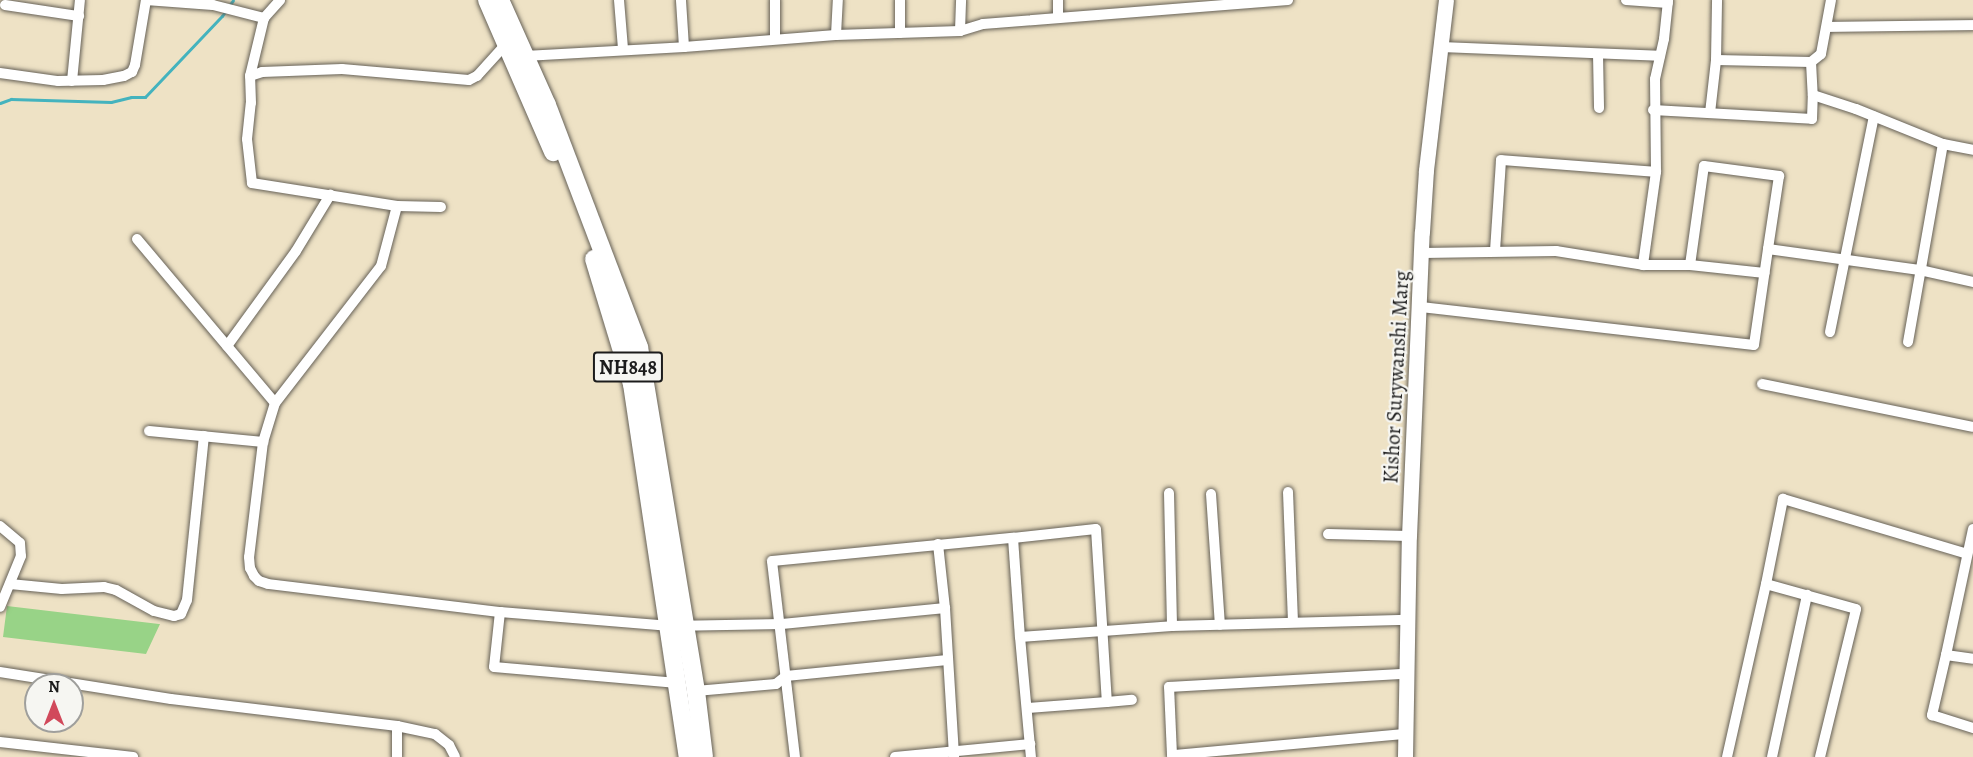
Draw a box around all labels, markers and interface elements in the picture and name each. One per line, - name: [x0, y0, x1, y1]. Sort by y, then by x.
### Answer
- street label: Kishor Surywanshi Marg: [1378, 270, 1414, 484]
- road number: NH848: [592, 350, 664, 384]
- north arrow: [24, 673, 84, 733]
- text: N: [48, 676, 60, 698]

